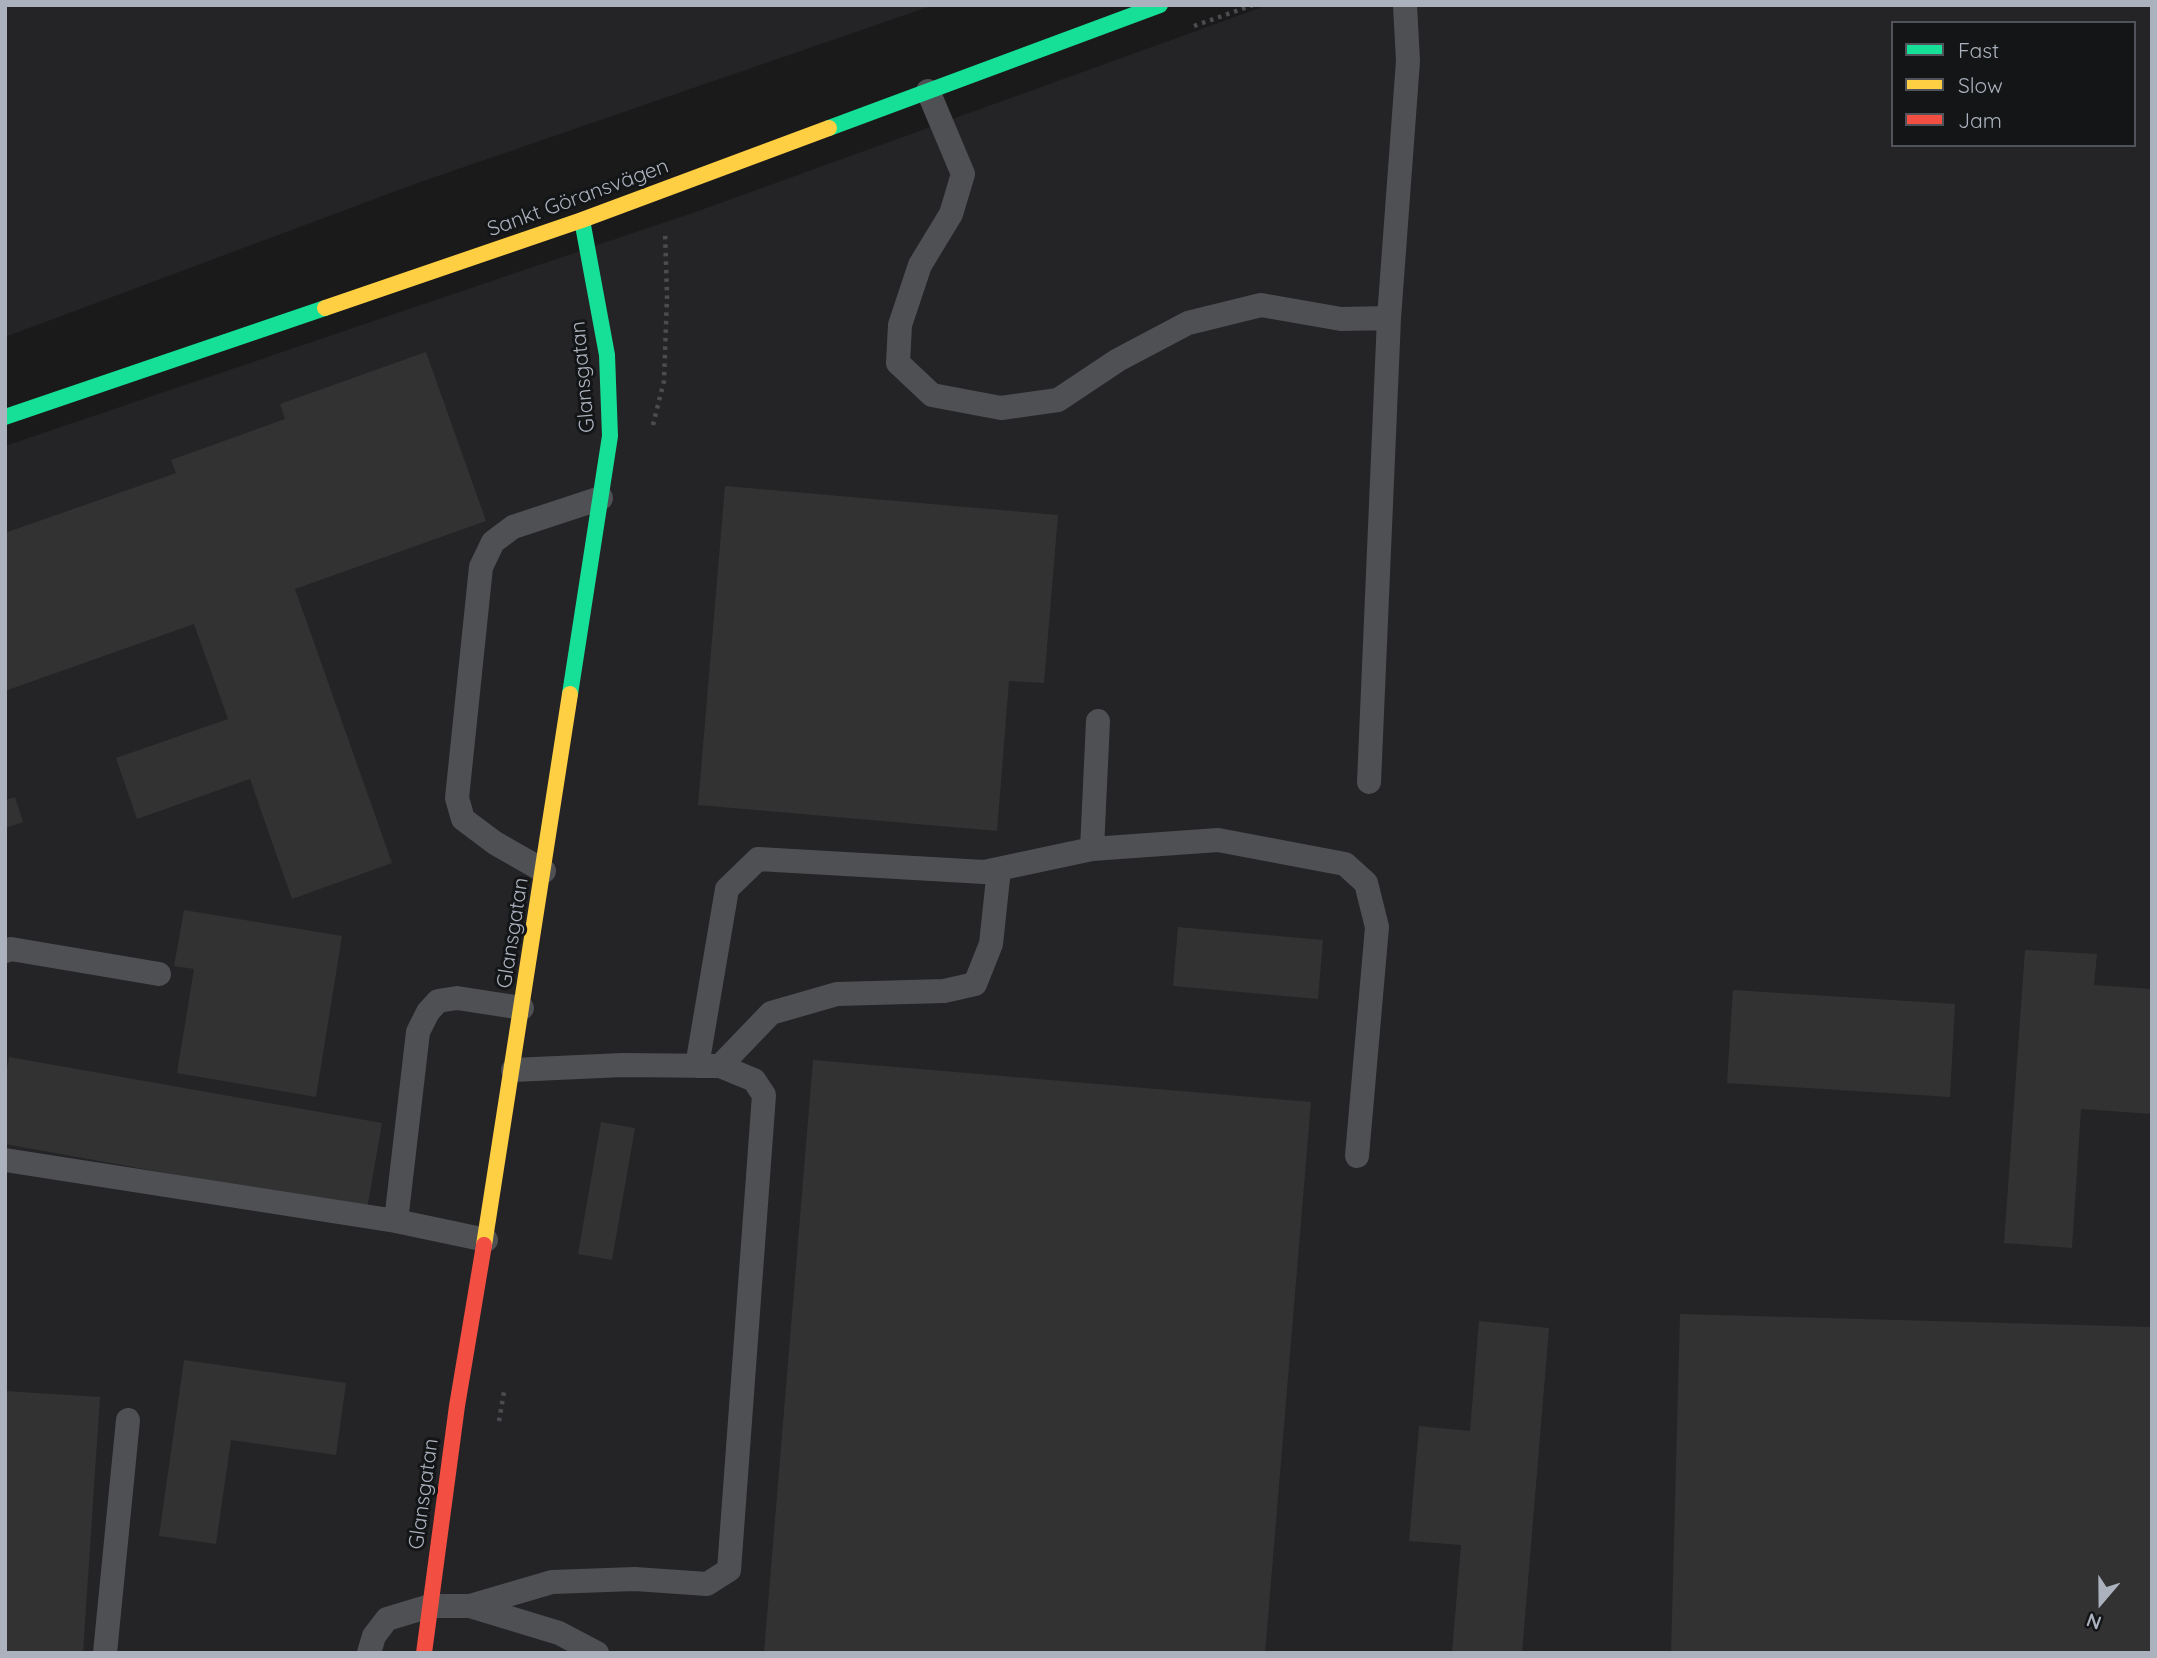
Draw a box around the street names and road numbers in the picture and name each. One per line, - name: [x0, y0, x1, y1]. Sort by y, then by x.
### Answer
- street label: Sankt Göransvägen: [484, 153, 672, 243]
- street label: Glansgatan: [566, 320, 600, 434]
- street label: Glansgatan: [492, 876, 534, 990]
- street label: Glansgatan: [404, 1437, 444, 1551]

